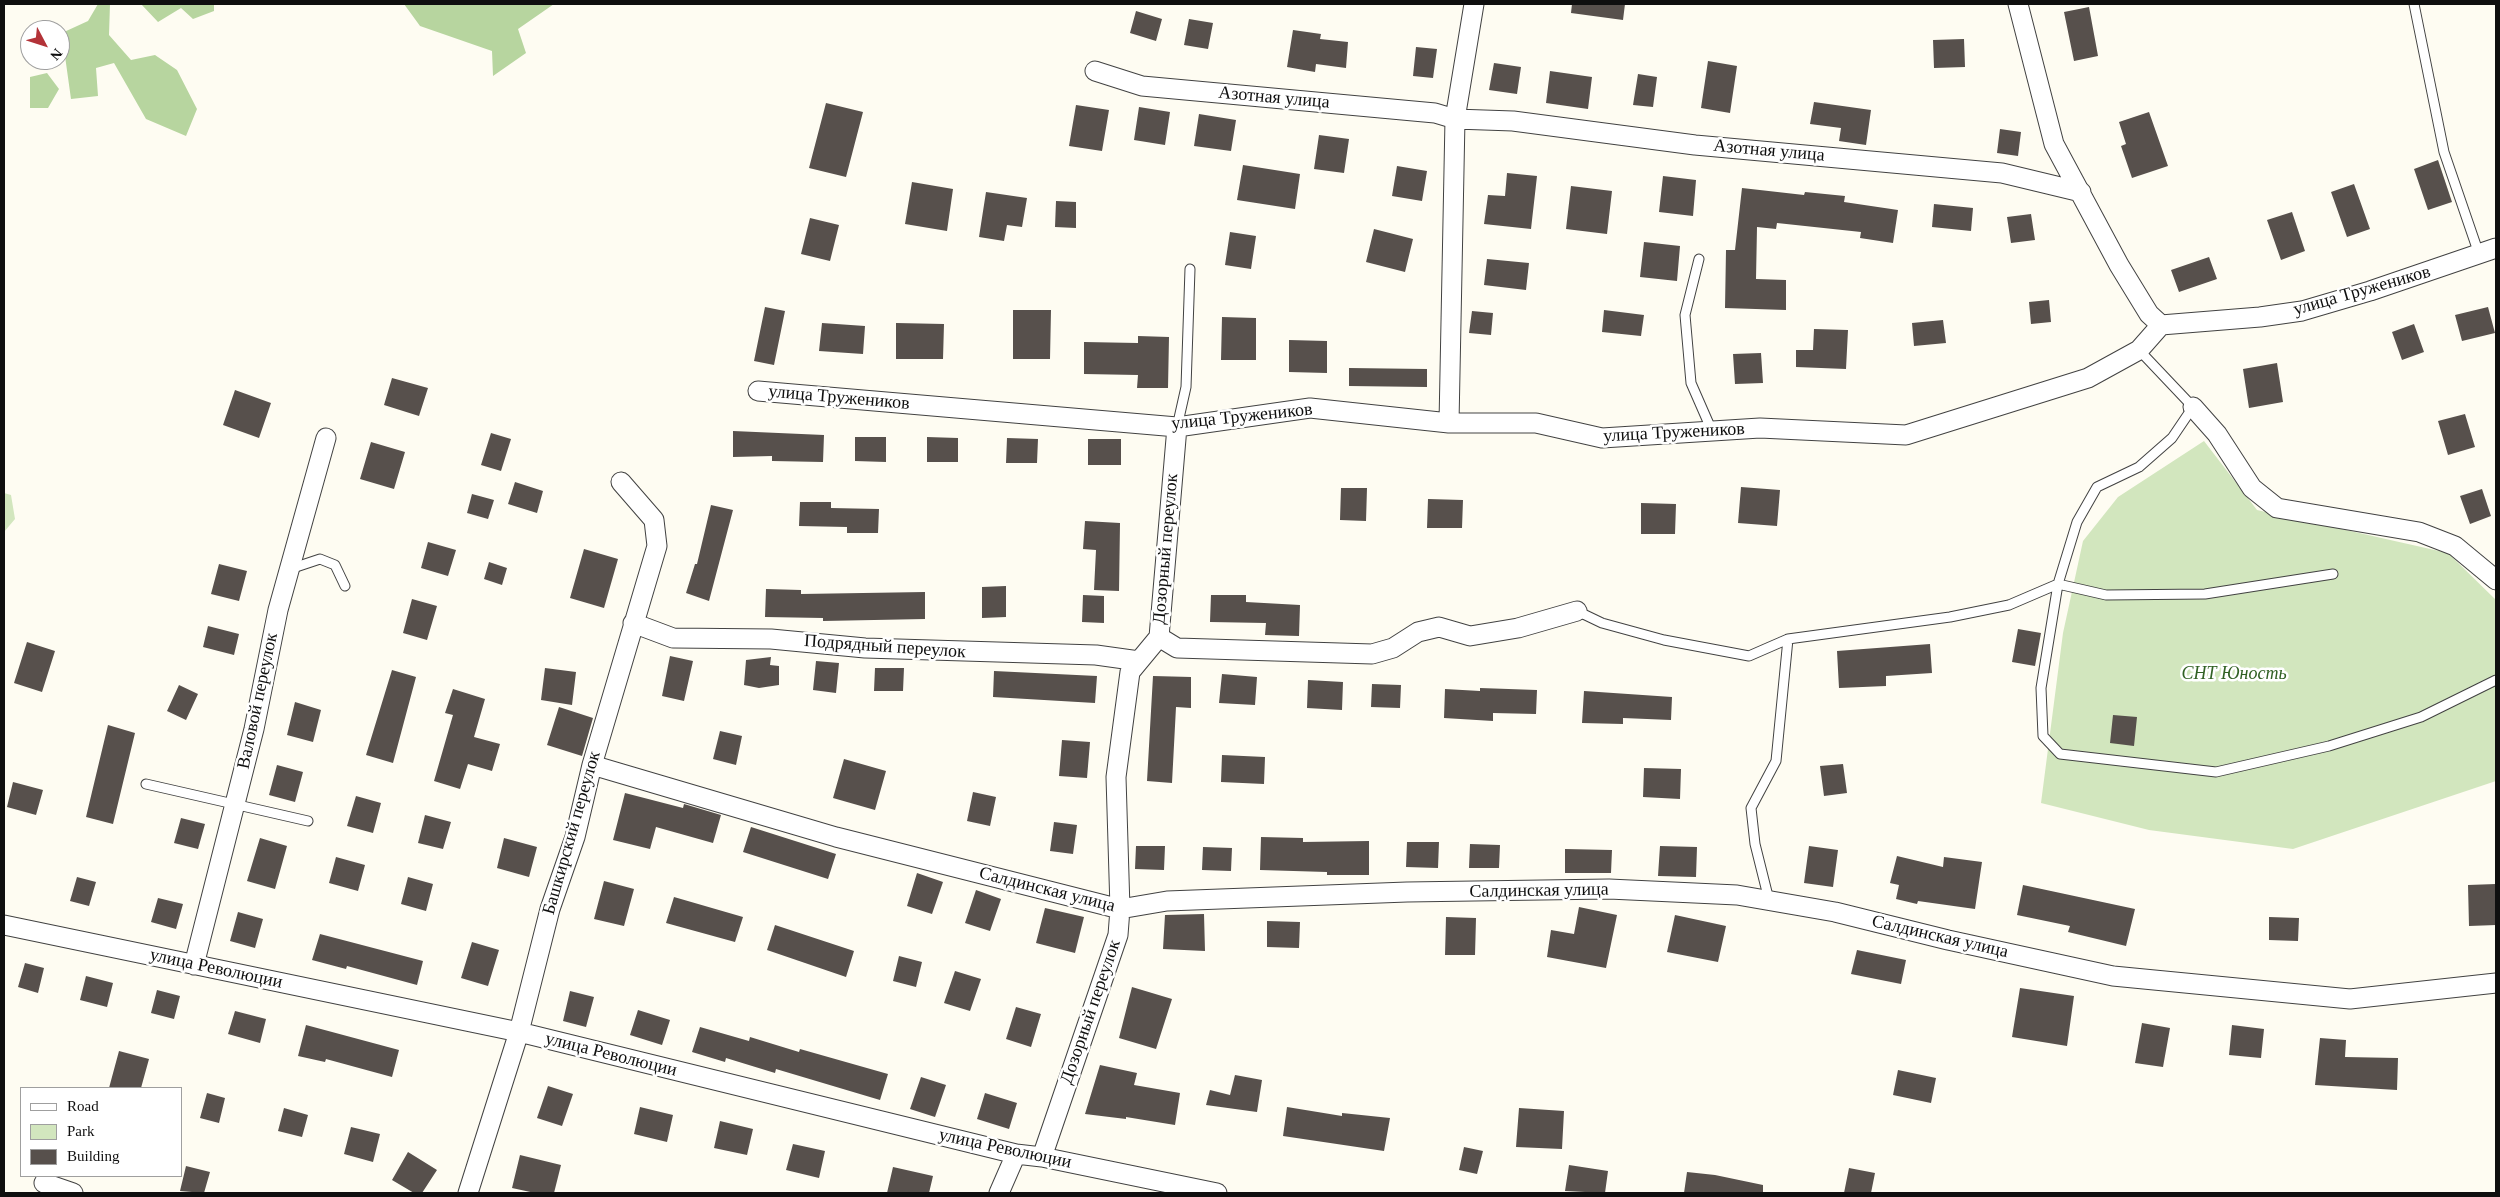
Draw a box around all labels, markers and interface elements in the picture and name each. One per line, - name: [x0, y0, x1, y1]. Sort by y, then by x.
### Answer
- north arrow: [20, 20, 70, 70]
- text: N: [47, 46, 65, 63]
- street label: Азотная улица: [1218, 82, 1330, 114]
- street label: Азотная улица: [1713, 135, 1825, 167]
- street label: улица Тружеников: [2291, 261, 2433, 321]
- street label: улица Тружеников: [768, 381, 910, 415]
- street label: улица Тружеников: [1170, 399, 1314, 435]
- street label: улица Тружеников: [1603, 419, 1745, 447]
- street label: Дозорный переулок: [1149, 473, 1183, 625]
- street label: Валовой переулок: [233, 631, 283, 771]
- street label: Подрядный переулок: [803, 631, 967, 663]
- park label: СНТ Юность: [2181, 663, 2287, 685]
- street label: Башкирский переулок: [538, 749, 606, 917]
- street label: Салдинская улица: [977, 863, 1117, 917]
- street label: Салдинская улица: [1469, 879, 1609, 903]
- street label: Салдинская улица: [1870, 911, 2010, 963]
- street label: Дозорный переулок: [1056, 937, 1126, 1087]
- street label: улица Революции: [148, 944, 284, 994]
- street label: улица Революции: [543, 1028, 679, 1082]
- legend: [20, 1087, 182, 1177]
- text: Road: [67, 1098, 99, 1114]
- text: Park: [67, 1123, 95, 1139]
- street label: улица Революции: [937, 1124, 1073, 1174]
- text: Building: [67, 1148, 120, 1164]

